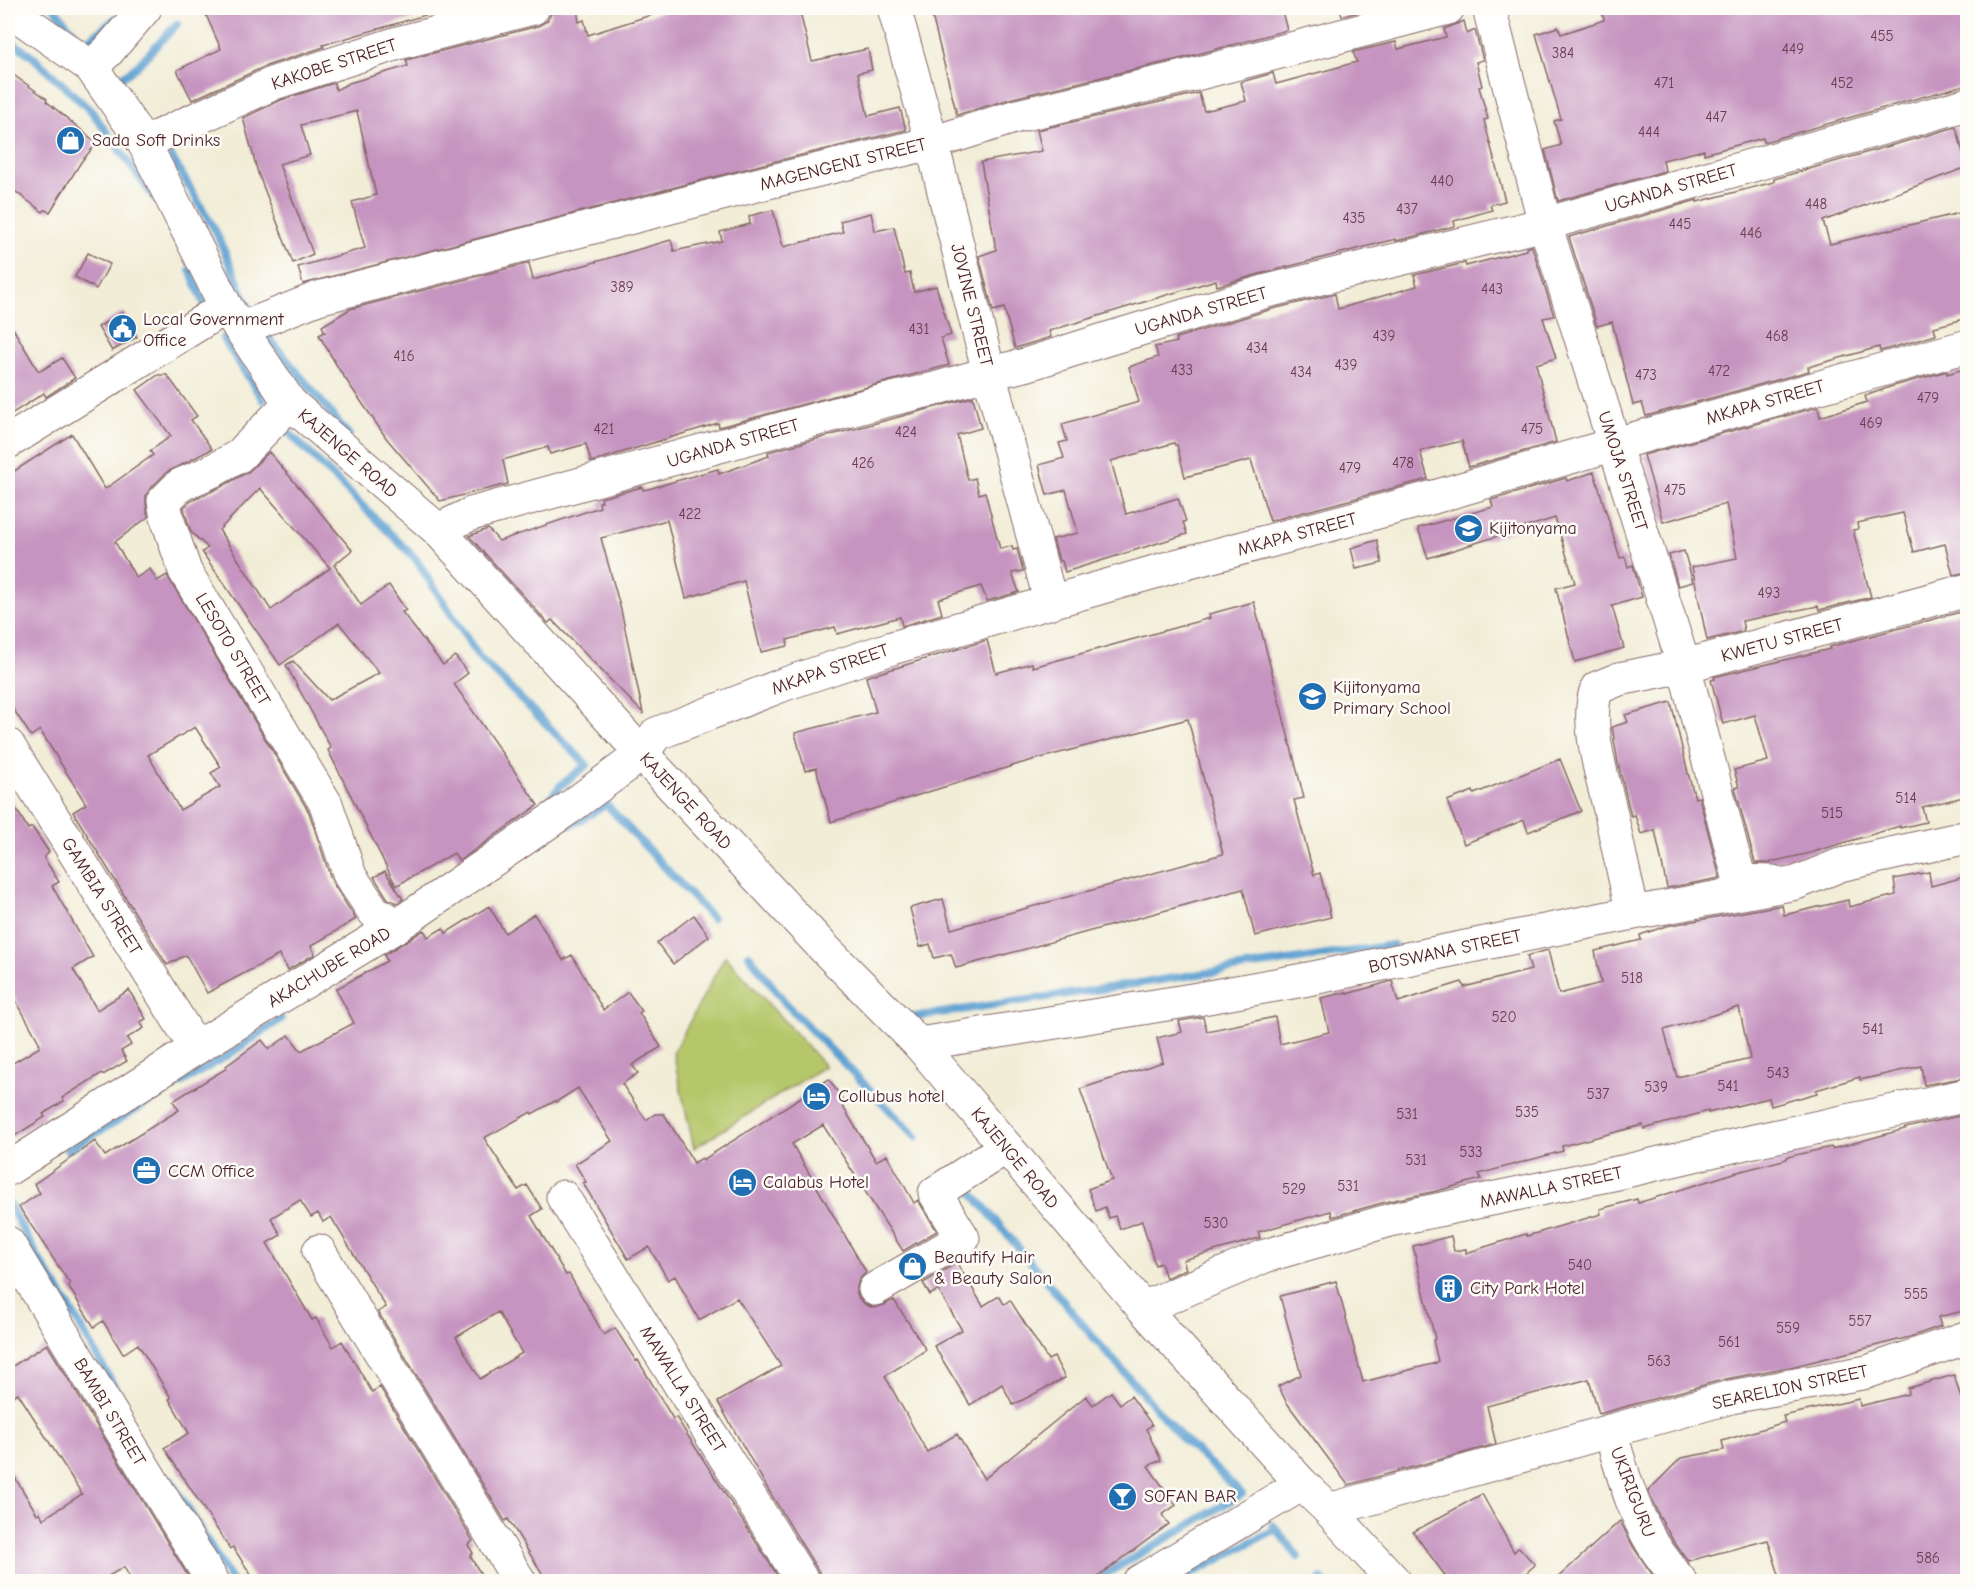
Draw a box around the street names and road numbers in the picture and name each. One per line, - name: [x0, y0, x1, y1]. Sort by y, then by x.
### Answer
- street label: KAKOBE STREET: [269, 34, 400, 95]
- street label: MAGENGENI STREET: [758, 133, 929, 195]
- street label: UGANDA STREET: [1603, 159, 1740, 217]
- street label: JOVINE STREET: [946, 241, 997, 369]
- street label: UGANDA STREET: [1133, 282, 1270, 340]
- street label: MKAPA STREET: [1703, 375, 1828, 429]
- street label: KAJENGE ROAD: [294, 404, 402, 502]
- street label: UMOJA STREET: [1593, 409, 1652, 534]
- street label: UGANDA STREET: [665, 414, 802, 472]
- street label: MKAPA STREET: [1235, 508, 1360, 560]
- street label: LESOTO STREET: [191, 589, 275, 710]
- street label: KWETU STREET: [1719, 614, 1846, 667]
- street label: MKAPA STREET: [769, 639, 892, 699]
- street label: KAJENGE ROAD: [635, 748, 736, 854]
- street label: GAMBIA STREET: [57, 834, 146, 959]
- street label: AKACHUBE ROAD: [264, 922, 394, 1012]
- street label: BOTSWANA STREET: [1367, 925, 1524, 978]
- street label: KAJENGE ROAD: [966, 1104, 1063, 1213]
- street label: MAWALLA STREET: [1478, 1162, 1625, 1213]
- street label: MAWALLA STREET: [635, 1322, 730, 1457]
- street label: BAMBI STREET: [69, 1355, 150, 1471]
- street label: SEARELION STREET: [1710, 1361, 1871, 1414]
- street label: UKIRIGURU: [1606, 1444, 1659, 1540]

